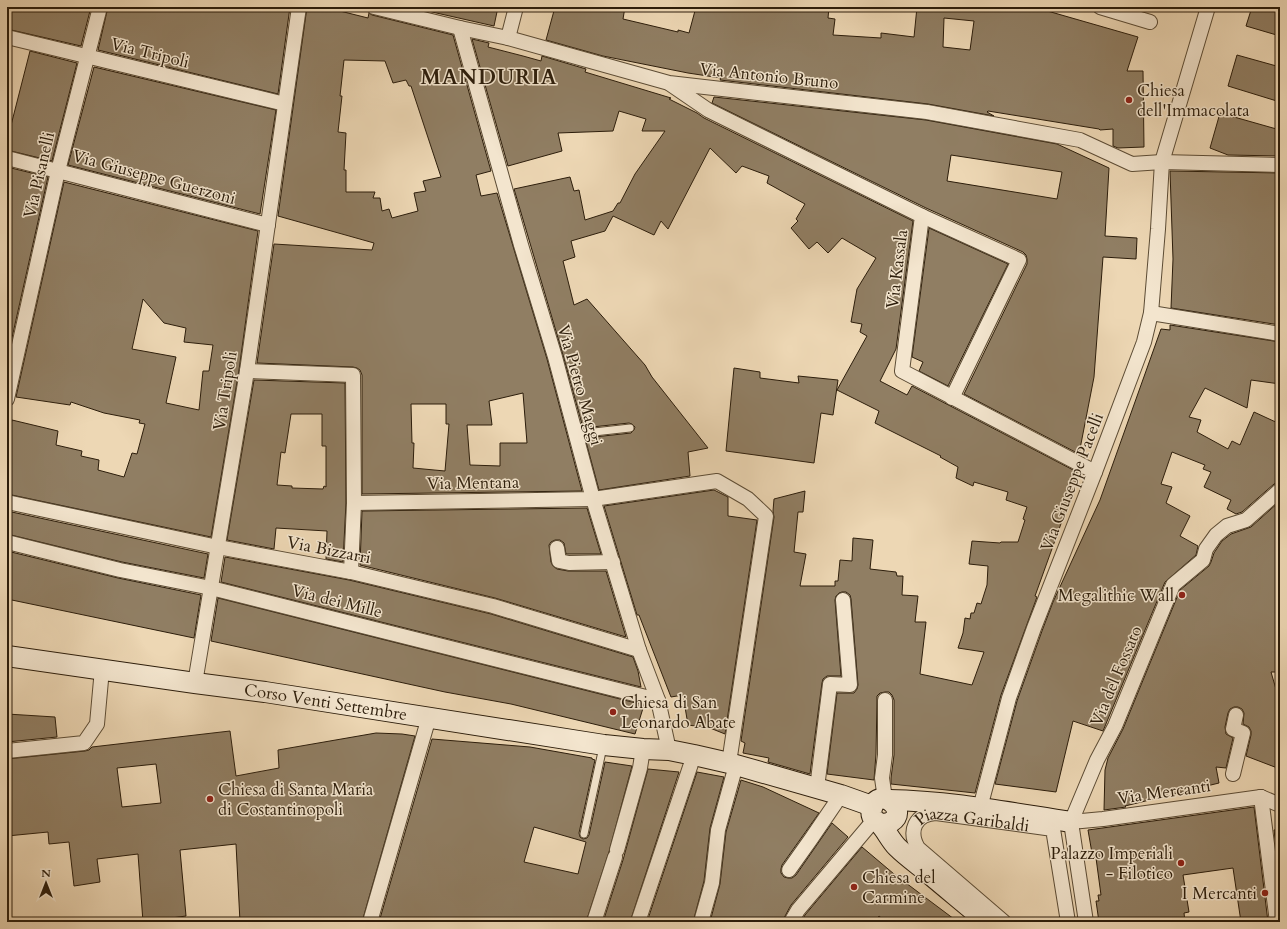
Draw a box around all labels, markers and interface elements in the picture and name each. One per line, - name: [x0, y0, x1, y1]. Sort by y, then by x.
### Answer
- street label: Via Tripoli: [108, 32, 192, 74]
- street label: Via Antonio Bruno: [698, 57, 840, 95]
- district label: MANDURIA: [421, 63, 557, 92]
- place label: Chiesa dell'Immacolata: [1137, 79, 1250, 122]
- marker: Chiesa dell'Immacolata: [1124, 95, 1134, 105]
- street label: Via Pisanelli: [18, 129, 60, 220]
- street label: Via Giuseppe Guerzoni: [70, 144, 239, 210]
- street label: Via Kassala: [881, 227, 913, 310]
- street label: Via Pietro Maggi: [552, 322, 608, 448]
- street label: Via Tripoli: [207, 349, 243, 432]
- street label: Via Giuseppe Pacelli: [1035, 409, 1109, 555]
- street label: Via Mentana: [427, 471, 520, 495]
- street label: Via Bizzarri: [285, 531, 373, 569]
- street label: Via dei Mille: [289, 579, 385, 623]
- place label: Megalithic Wall: [1058, 584, 1175, 607]
- marker: Megalithic Wall: [1177, 590, 1187, 600]
- street label: Via del Fossato: [1085, 622, 1147, 730]
- street label: Corso Venti Settembre: [243, 678, 409, 726]
- place label: Chiesa di San Leonardo Abate: [621, 691, 736, 734]
- marker: Chiesa di San Leonardo Abate: [608, 707, 618, 717]
- street label: Via Mercanti: [1116, 774, 1212, 810]
- place label: Chiesa di Santa Maria di Costantinopoli: [218, 778, 374, 821]
- marker: Chiesa di Santa Maria di Costantinopoli: [205, 794, 215, 804]
- street label: Piazza Garibaldi: [909, 801, 1031, 837]
- place label: Palazzo Imperiali - Filotico: [1051, 842, 1173, 885]
- marker: Palazzo Imperiali - Filotico: [1176, 858, 1186, 868]
- north arrow: [26, 863, 66, 903]
- text: N: [41, 866, 51, 881]
- place label: Chiesa del Carmine: [862, 866, 936, 909]
- marker: Chiesa del Carmine: [849, 882, 859, 892]
- place label: I Mercanti: [1182, 882, 1257, 905]
- marker: I Mercanti: [1260, 888, 1270, 898]

